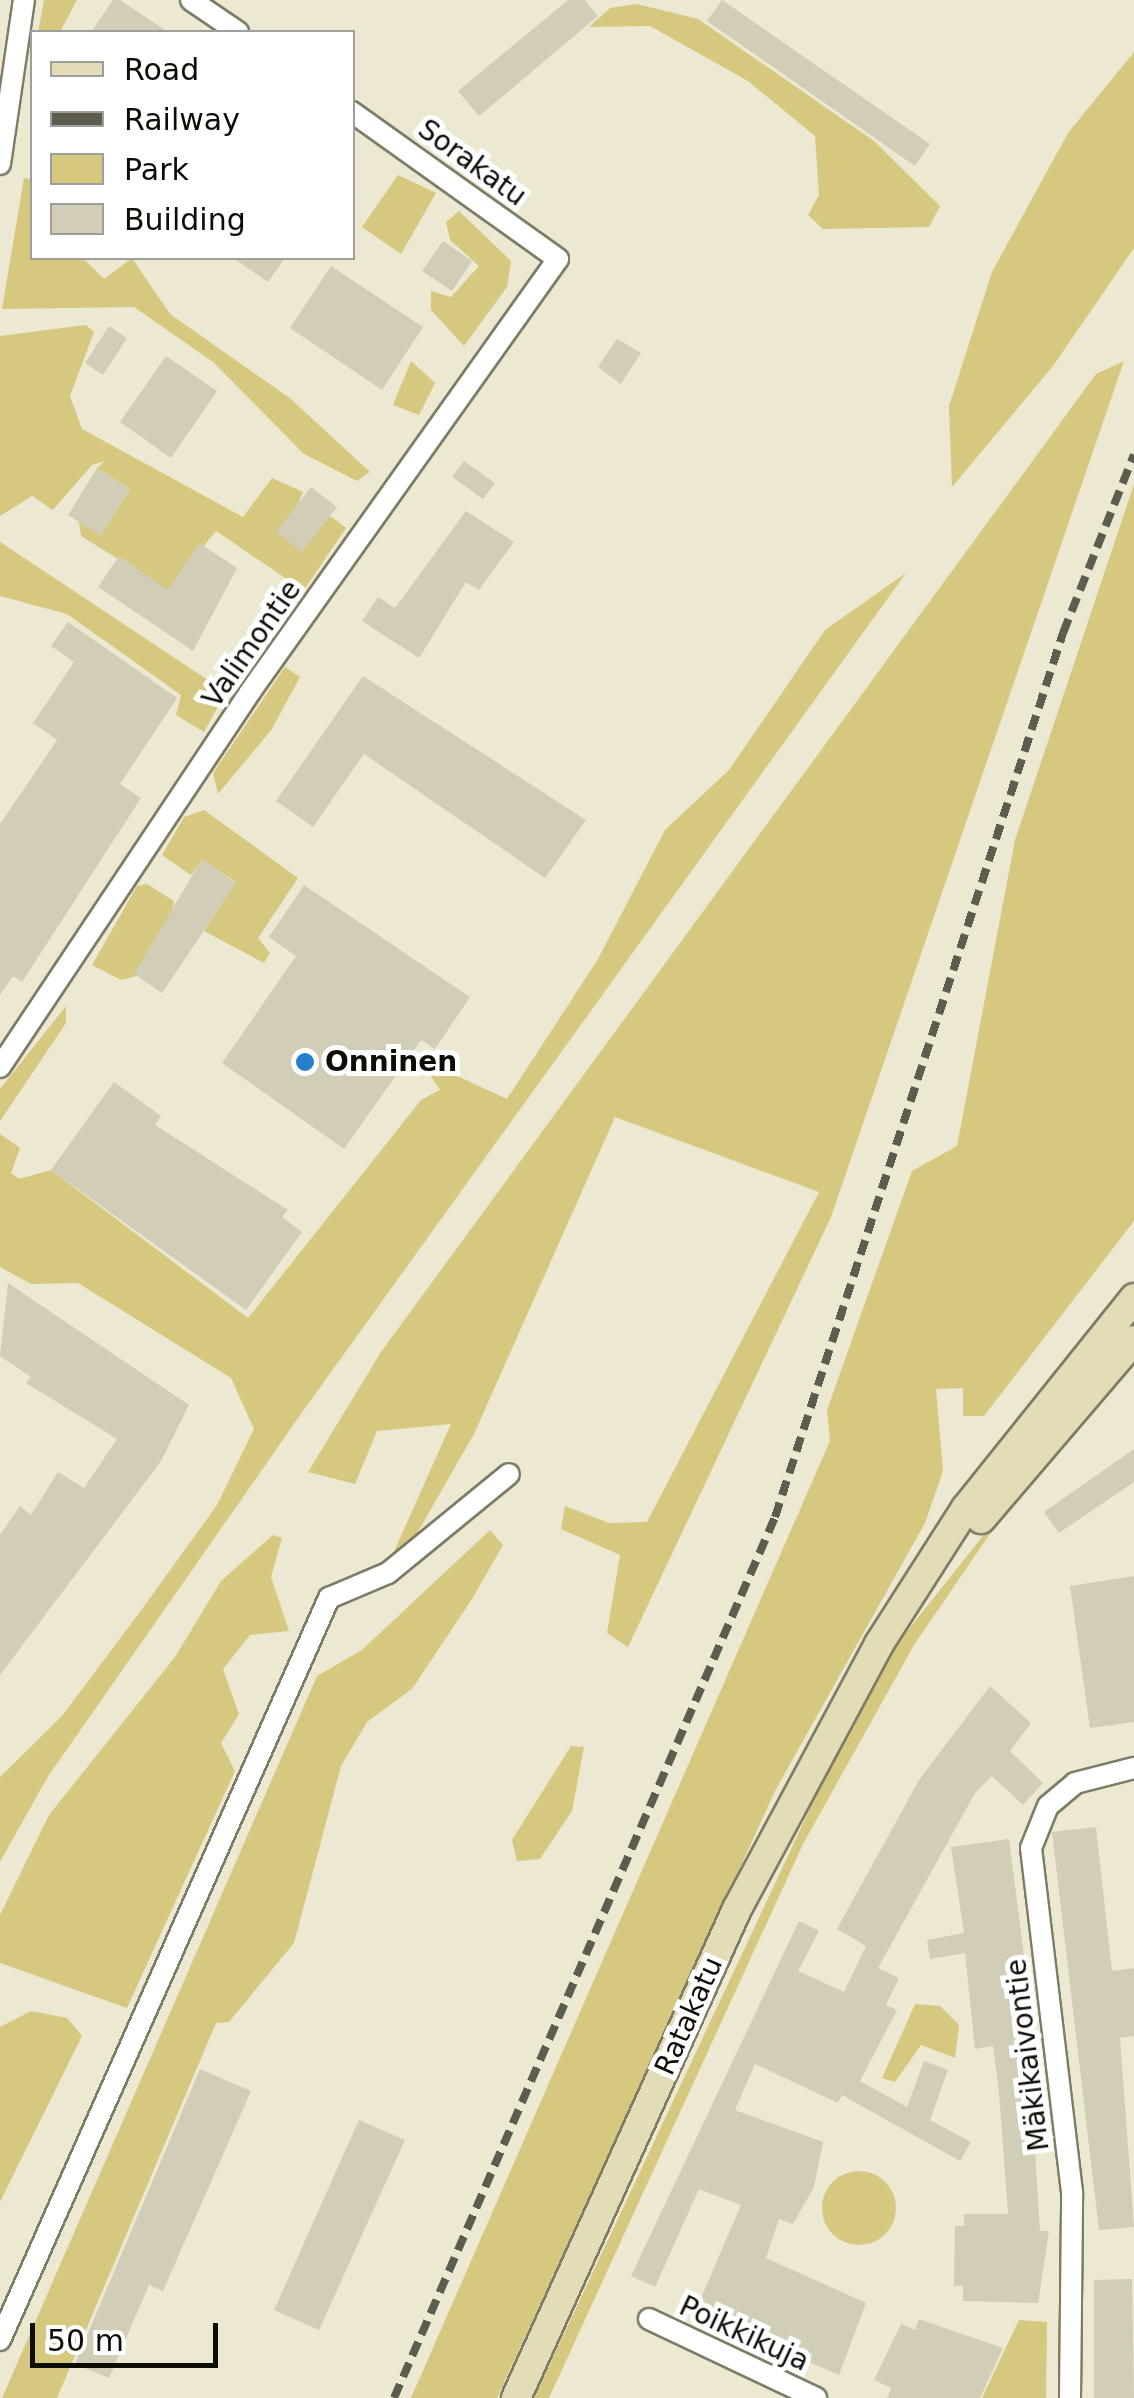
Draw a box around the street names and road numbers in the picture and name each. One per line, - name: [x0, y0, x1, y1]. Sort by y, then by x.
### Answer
- street label: Sorakatu: [411, 113, 533, 213]
- street label: Valimontie: [196, 574, 308, 714]
- street label: Ratakatu: [648, 1952, 730, 2080]
- street label: Mäkikaivontie: [1000, 1957, 1056, 2153]
- street label: Poikkikuja: [674, 2289, 814, 2379]

